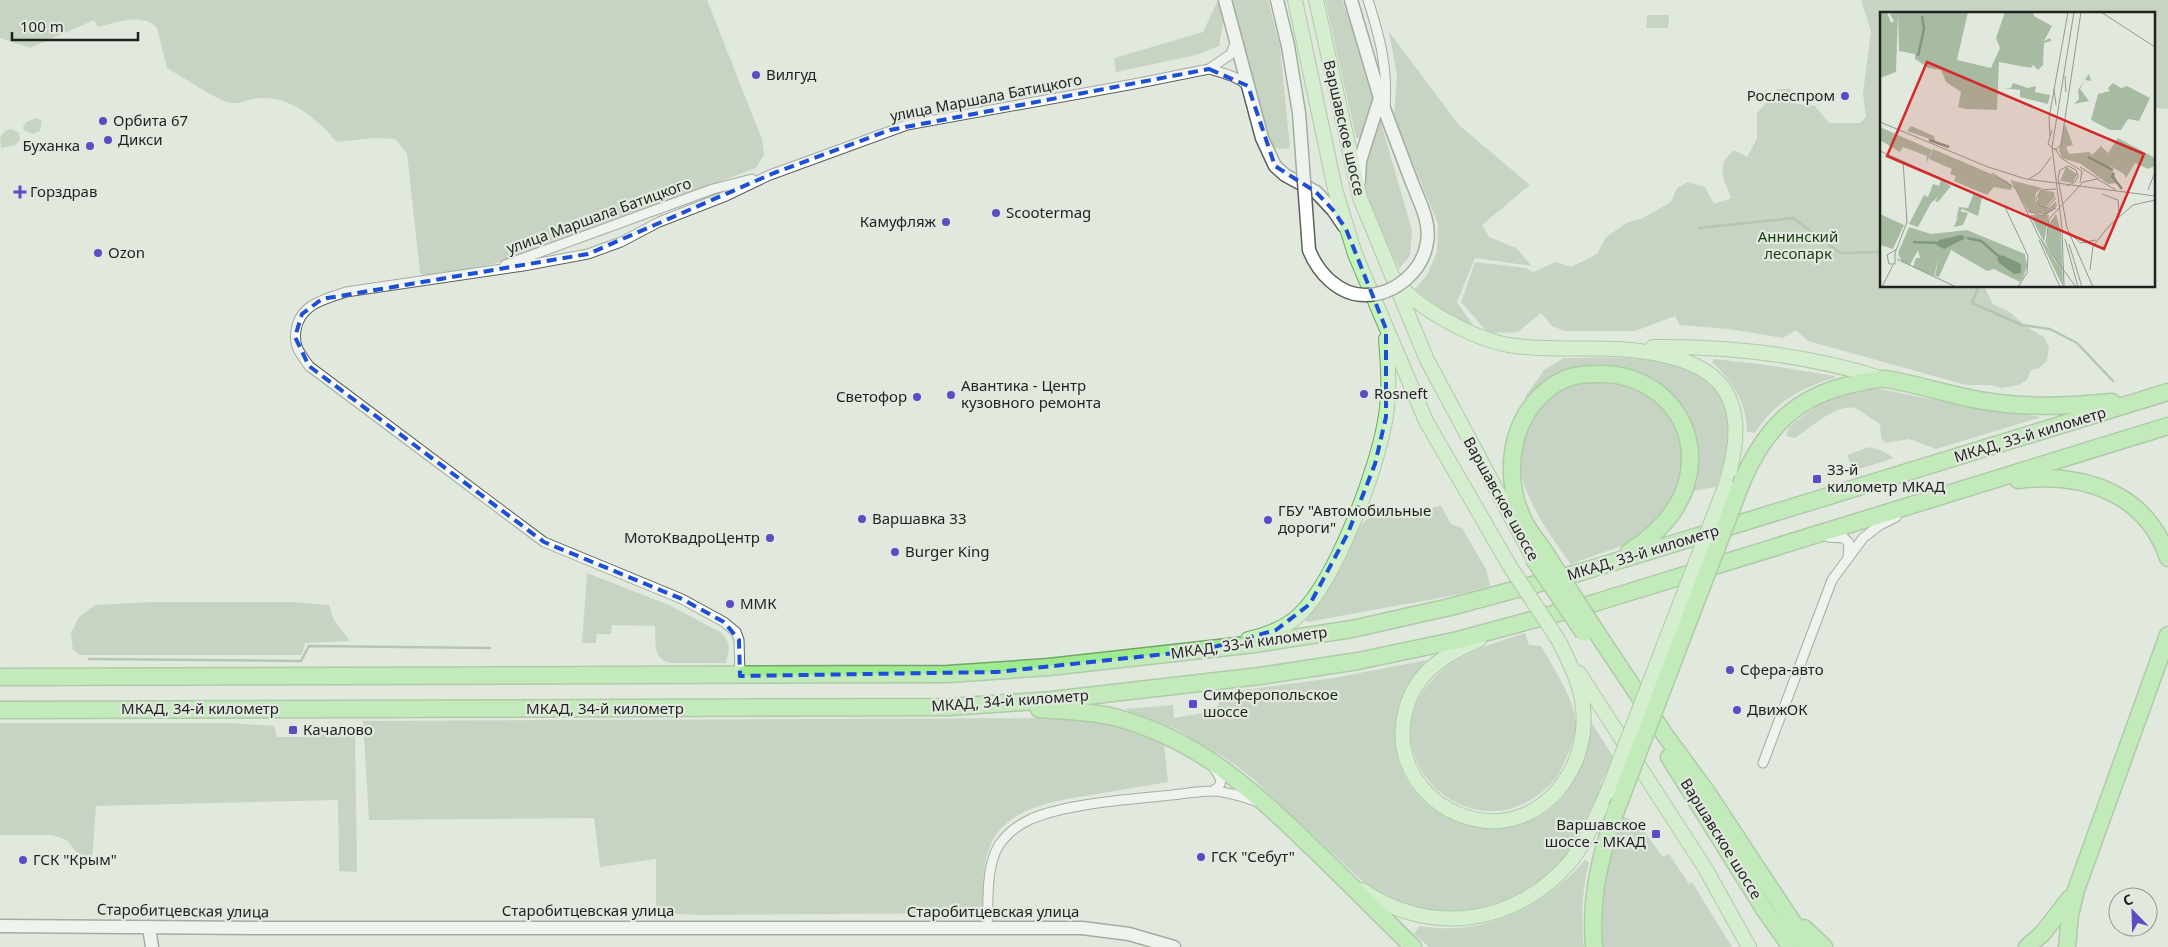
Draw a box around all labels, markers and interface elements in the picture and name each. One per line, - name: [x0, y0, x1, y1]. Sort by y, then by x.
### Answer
- scale bar: [12, 10, 139, 42]
- inset map: [1880, 12, 2156, 288]
- text: 100 m: [20, 16, 64, 36]
- street label: Варшавское шоссе: [1320, 58, 1370, 198]
- place label: Вилгуд: [766, 64, 816, 84]
- marker: Вилгуд: [750, 69, 762, 81]
- street label: улица Маршала Батицкого: [888, 69, 1084, 125]
- place label: Рослеспром: [1747, 85, 1835, 105]
- marker: Рослеспром: [1839, 90, 1851, 102]
- place label: Орбита 67: [113, 110, 188, 130]
- marker: Орбита 67: [97, 115, 109, 127]
- place label: Дикси: [118, 129, 163, 149]
- marker: Дикси: [102, 134, 114, 146]
- place label: Буханка: [22, 135, 80, 155]
- marker: Буханка: [84, 140, 96, 152]
- street label: улица Маршала Батицкого: [504, 172, 694, 258]
- place label: Горздрав: [30, 181, 97, 201]
- marker: Горздрав: [14, 186, 26, 198]
- place label: Scootermag: [1006, 202, 1091, 222]
- marker: Scootermag: [990, 207, 1002, 219]
- place label: Камуфляж: [860, 211, 937, 231]
- marker: Камуфляж: [940, 216, 952, 228]
- park label: Аннинский лесопарк: [1758, 226, 1838, 263]
- place label: Ozon: [108, 242, 145, 262]
- marker: Ozon: [92, 247, 104, 259]
- place label: Авантика - Центр кузовного ремонта: [961, 375, 1101, 412]
- place label: Rosneft: [1374, 383, 1428, 403]
- place label: Светофор: [836, 386, 907, 406]
- marker: Rosneft: [1358, 388, 1370, 400]
- marker: Авантика - Центр кузовного ремонта: [945, 389, 957, 401]
- marker: Светофор: [911, 391, 923, 403]
- street label: МКАД, 33-й километр: [1951, 401, 2108, 467]
- street label: Варшавское шоссе: [1460, 433, 1544, 564]
- place label: 33-й километр МКАД: [1827, 459, 1945, 496]
- marker: 33-й километр МКАД: [1811, 473, 1823, 485]
- place label: ГБУ "Автомобильные дороги": [1278, 500, 1431, 537]
- place label: Варшавка 33: [872, 508, 967, 528]
- marker: Варшавка 33: [856, 513, 868, 525]
- marker: ГБУ "Автомобильные дороги": [1262, 514, 1274, 526]
- street label: МКАД, 33-й километр: [1564, 519, 1721, 585]
- place label: МотоКвадроЦентр: [624, 527, 760, 547]
- marker: МотоКвадроЦентр: [764, 532, 776, 544]
- place label: Burger King: [905, 541, 990, 561]
- marker: Burger King: [889, 546, 901, 558]
- place label: ММК: [740, 593, 777, 613]
- marker: ММК: [724, 598, 736, 610]
- street label: МКАД, 33-й километр: [1169, 621, 1328, 663]
- place label: Сфера-авто: [1740, 659, 1824, 679]
- marker: Сфера-авто: [1724, 664, 1736, 676]
- place label: Симферопольское шоссе: [1203, 684, 1338, 721]
- street label: МКАД, 34-й километр: [931, 685, 1089, 715]
- street label: МКАД, 34-й километр: [121, 698, 279, 718]
- street label: МКАД, 34-й километр: [526, 698, 684, 718]
- marker: Симферопольское шоссе: [1187, 698, 1199, 710]
- place label: ДвижОК: [1747, 699, 1808, 719]
- marker: ДвижОК: [1731, 704, 1743, 716]
- place label: Качалово: [303, 719, 373, 739]
- marker: Качалово: [287, 724, 299, 736]
- street label: Варшавское шоссе: [1677, 774, 1767, 903]
- place label: Варшавское шоссе - МКАД: [1545, 814, 1646, 851]
- marker: Варшавское шоссе - МКАД: [1650, 828, 1662, 840]
- place label: ГСК "Себут": [1211, 846, 1295, 866]
- place label: ГСК "Крым": [33, 849, 117, 869]
- marker: ГСК "Себут": [1195, 851, 1207, 863]
- marker: ГСК "Крым": [17, 854, 29, 866]
- north arrow: [2108, 887, 2158, 937]
- text: С: [2120, 889, 2136, 910]
- street label: Старобитцевская улица: [97, 898, 269, 922]
- street label: Старобитцевская улица: [502, 900, 674, 920]
- street label: Старобитцевская улица: [907, 901, 1079, 921]

